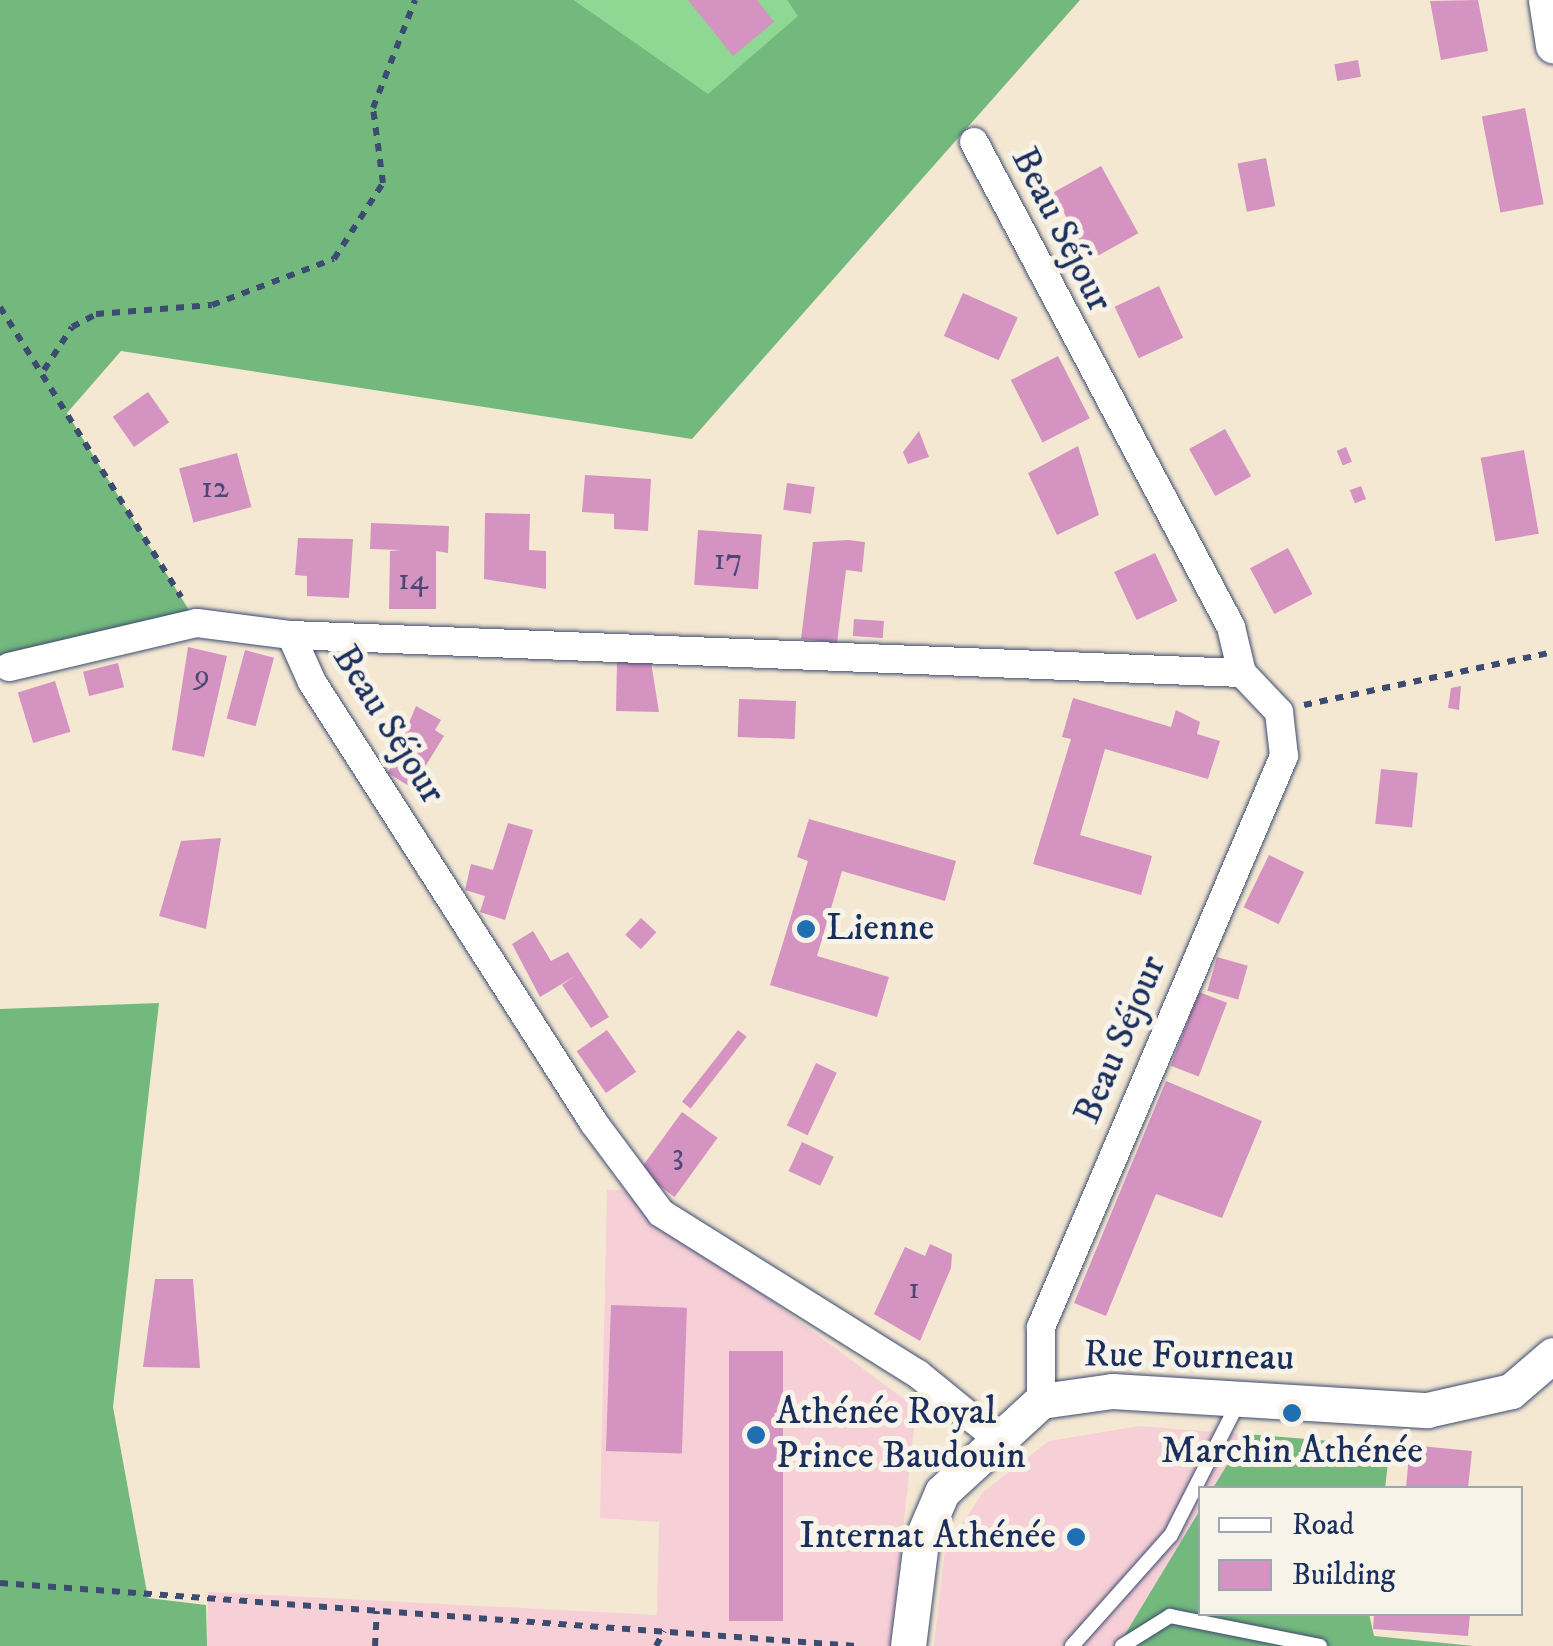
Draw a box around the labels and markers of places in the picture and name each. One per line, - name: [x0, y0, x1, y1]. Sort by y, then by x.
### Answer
- place label: Lienne: [826, 906, 934, 952]
- marker: Lienne: [795, 918, 817, 940]
- place label: Athénée Royal Prince Baudouin: [776, 1390, 1026, 1480]
- marker: Marchin Athénée: [1281, 1402, 1303, 1424]
- marker: Athénée Royal Prince Baudouin: [745, 1424, 767, 1446]
- place label: Marchin Athénée: [1161, 1429, 1423, 1475]
- place label: Internat Athénée: [799, 1514, 1056, 1560]
- marker: Internat Athénée: [1065, 1526, 1087, 1548]

